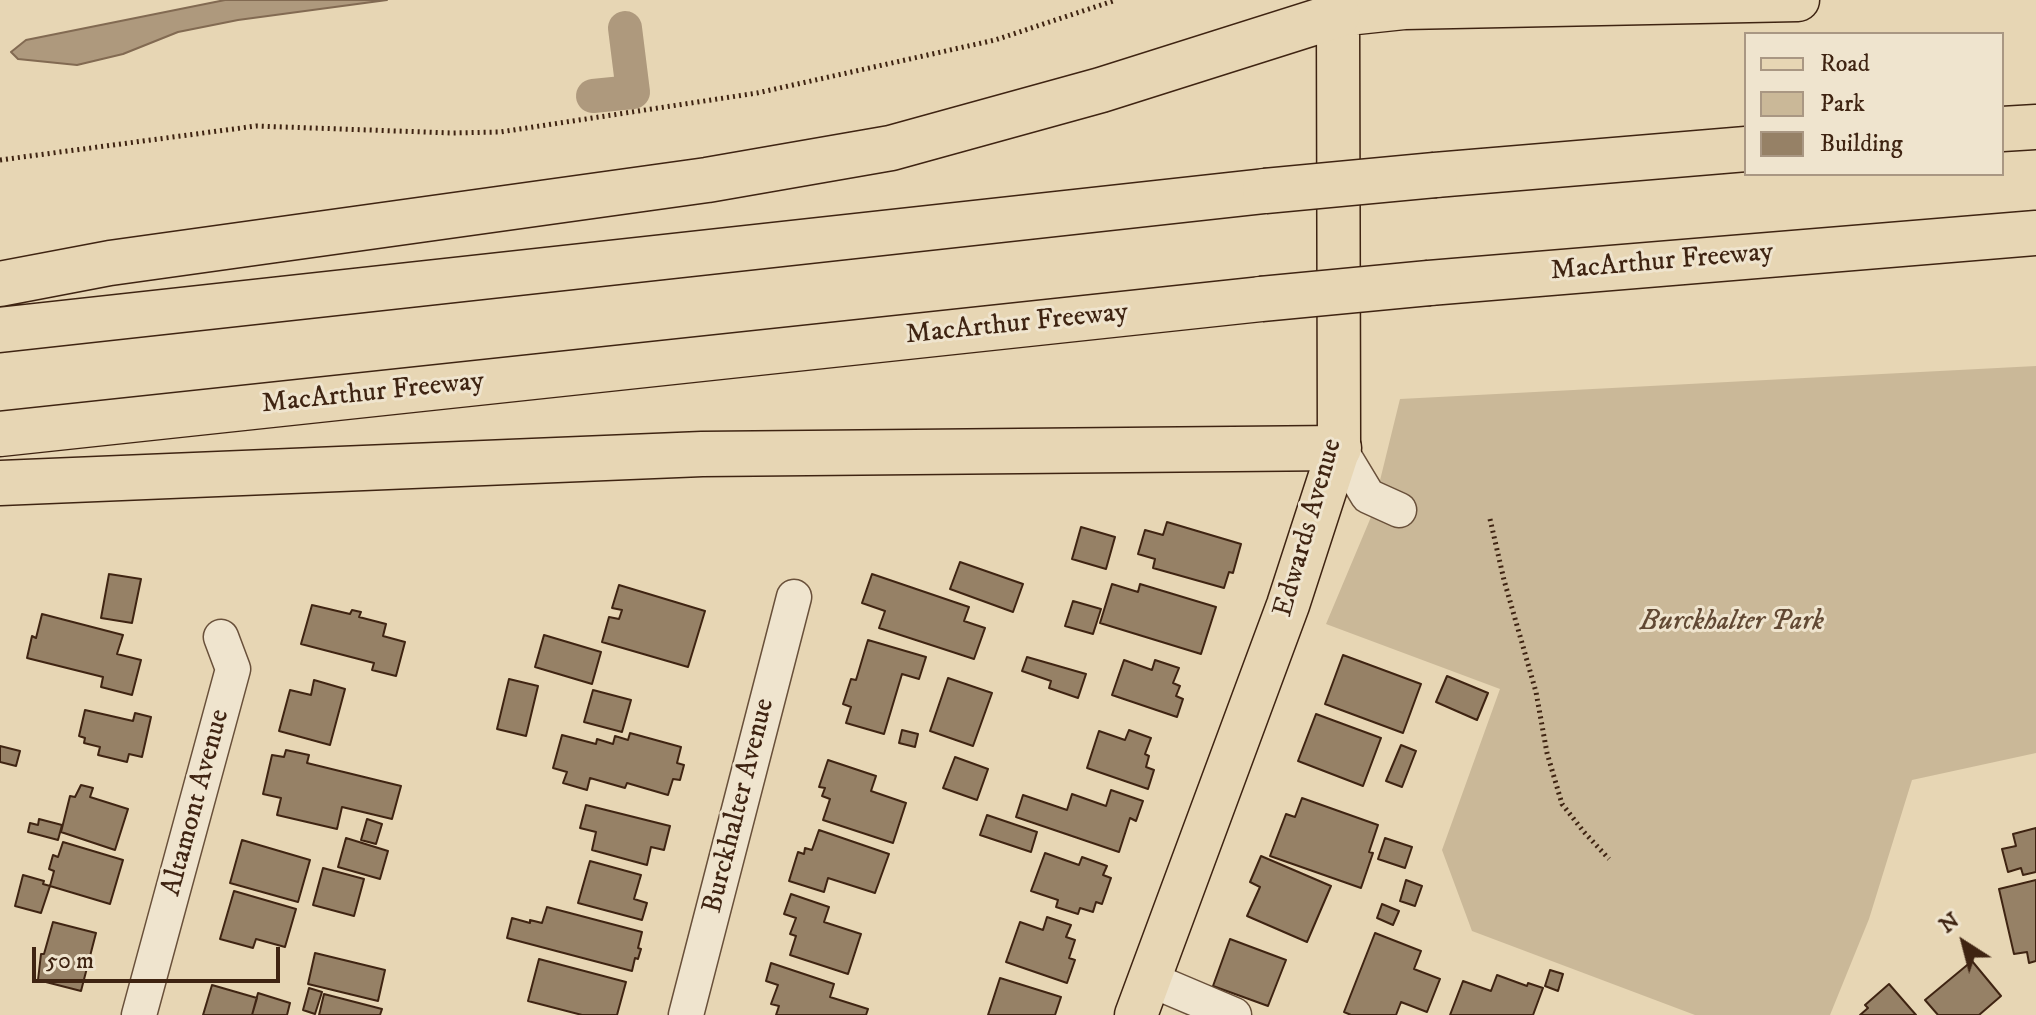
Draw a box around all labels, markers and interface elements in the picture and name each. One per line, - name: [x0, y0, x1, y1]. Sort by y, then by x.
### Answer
- legend: [1744, 32, 2004, 176]
- text: Road: [1820, 49, 1870, 79]
- text: Park: [1820, 89, 1865, 119]
- text: Building: [1820, 129, 1903, 159]
- street label: MacArthur Freeway: [1549, 237, 1775, 289]
- street label: MacArthur Freeway: [904, 297, 1130, 353]
- street label: MacArthur Freeway: [260, 366, 486, 422]
- street label: Edwards Avenue: [1268, 435, 1350, 621]
- park label: Burckhalter Park: [1640, 606, 1824, 640]
- street label: Burckhalter Avenue: [697, 695, 783, 917]
- street label: Altamont Avenue: [156, 706, 238, 900]
- north arrow: [1924, 903, 2004, 983]
- text: N: [1934, 907, 1965, 939]
- scale bar: [36, 931, 284, 981]
- text: 50 m: [46, 946, 94, 976]

